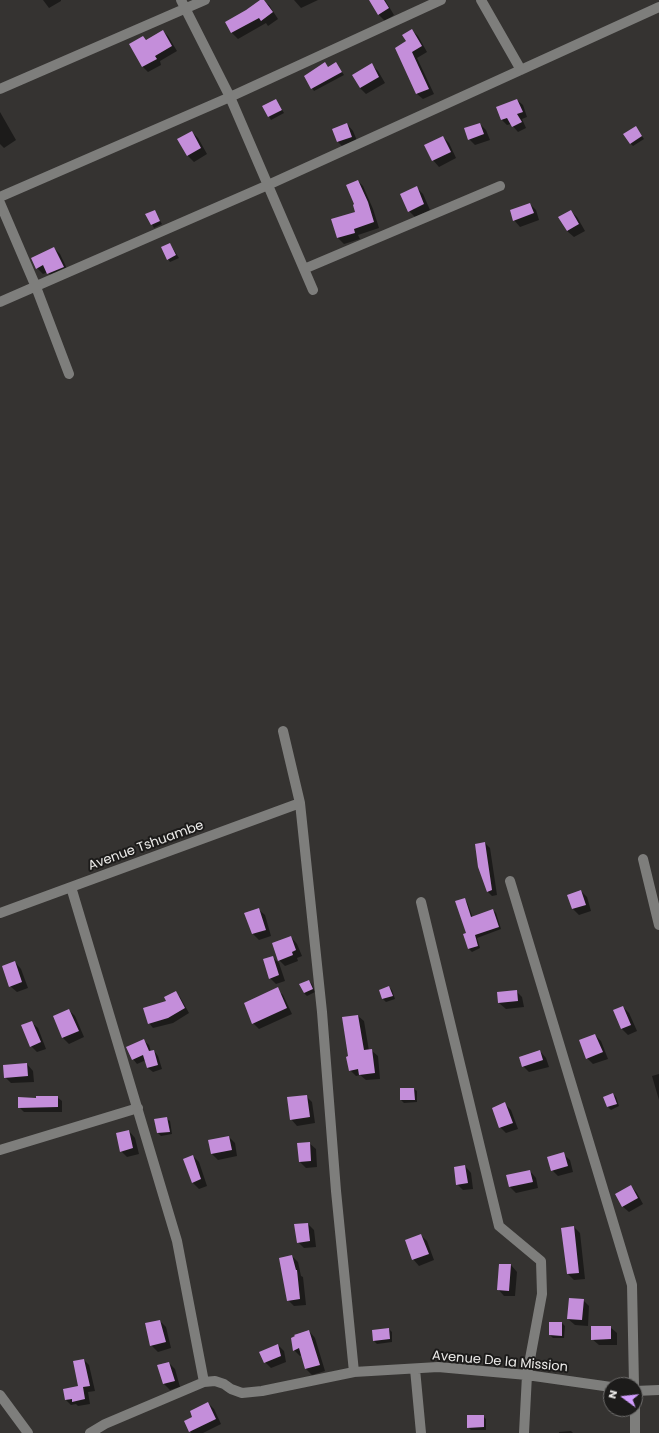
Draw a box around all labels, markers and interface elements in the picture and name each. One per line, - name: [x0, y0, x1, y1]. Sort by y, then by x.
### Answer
- street label: Avenue Tshuambe: [86, 818, 206, 874]
- street label: Avenue De la Mission: [431, 1348, 569, 1376]
- north arrow: [603, 1377, 643, 1417]
- text: N: [604, 1388, 621, 1400]

